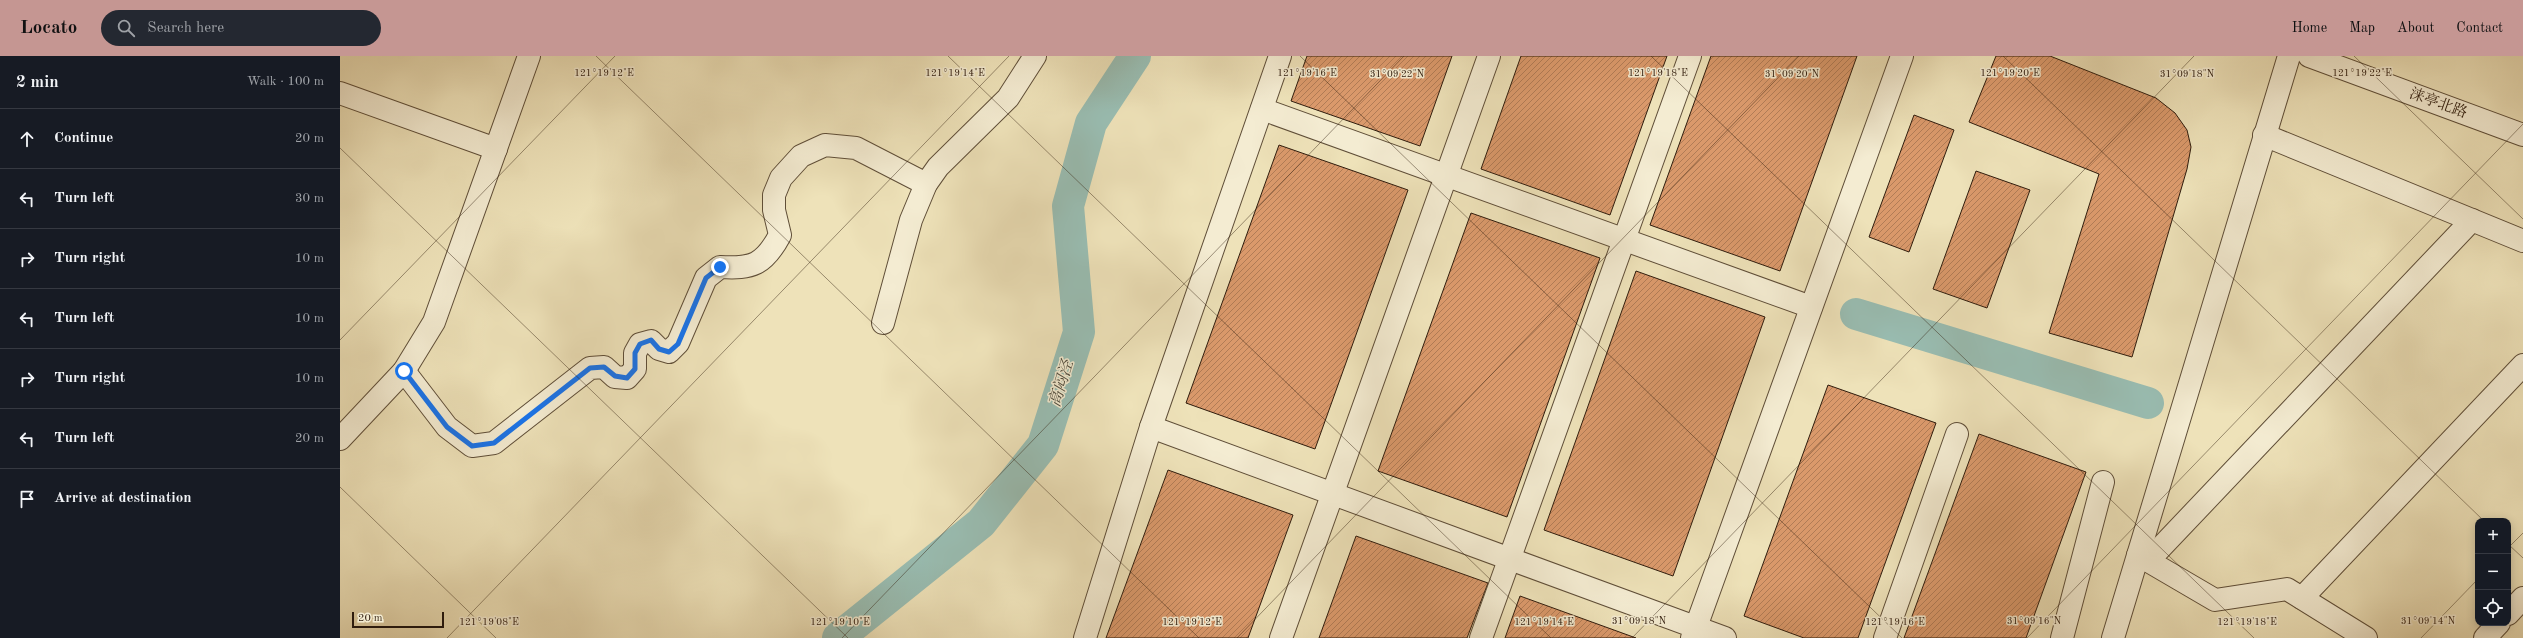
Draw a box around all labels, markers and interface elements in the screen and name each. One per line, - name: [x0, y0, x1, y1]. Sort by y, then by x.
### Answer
- search box: [101, 10, 381, 46]
- icon: search: [115, 17, 137, 39]
- text: Locato: [20, 19, 77, 38]
- text: Search here: [147, 21, 224, 36]
- text: Home: [2292, 21, 2327, 35]
- text: Map: [2349, 21, 2375, 35]
- text: About: [2397, 21, 2434, 35]
- text: Contact: [2456, 21, 2503, 35]
- text: 121°19'12"E: [574, 68, 634, 78]
- text: 121°19'14"E: [925, 68, 985, 78]
- text: 121°19'16"E: [1277, 68, 1337, 78]
- text: 121°19'18"E: [1628, 68, 1688, 78]
- text: 121°19'20"E: [1980, 68, 2040, 78]
- text: 121°19'22"E: [2332, 68, 2392, 78]
- text: 31°09'22"N: [1370, 69, 1425, 79]
- text: 31°09'20"N: [1765, 69, 1820, 79]
- text: 31°09'18"N: [2160, 69, 2215, 79]
- text: 2 min: [16, 74, 59, 91]
- text: Walk · 100 m: [247, 75, 324, 88]
- street label: 涞亭北路: [2407, 85, 2469, 121]
- icon: ahead: [16, 128, 38, 150]
- text: Continue: [54, 131, 113, 146]
- text: 20 m: [295, 132, 324, 145]
- icon: left: [16, 188, 38, 210]
- text: Turn left: [54, 191, 114, 206]
- text: 30 m: [295, 192, 324, 205]
- icon: right: [16, 248, 38, 270]
- text: Turn right: [54, 251, 125, 266]
- text: 10 m: [295, 252, 324, 265]
- route end: [711, 258, 729, 276]
- icon: left: [16, 308, 38, 330]
- text: Turn left: [54, 311, 114, 326]
- text: 10 m: [295, 312, 324, 325]
- water label: 高闷泾: [1045, 357, 1077, 409]
- route start: [395, 362, 413, 380]
- icon: right: [16, 368, 38, 390]
- text: Turn right: [54, 371, 125, 386]
- text: 10 m: [295, 372, 324, 385]
- icon: left: [16, 428, 38, 450]
- text: Turn left: [54, 431, 114, 446]
- text: 20 m: [295, 432, 324, 445]
- icon: arrive: [16, 488, 38, 510]
- text: Arrive at destination: [54, 491, 192, 506]
- map controls: [2475, 518, 2511, 626]
- button: +: [2475, 518, 2511, 554]
- button: −: [2475, 554, 2511, 590]
- button: locate: [2475, 590, 2511, 626]
- scale bar: [352, 610, 444, 629]
- text: 20 m: [358, 613, 383, 624]
- text: 31°09'18"N: [1612, 616, 1667, 626]
- text: 31°09'16"N: [2007, 616, 2062, 626]
- text: 31°09'14"N: [2401, 616, 2456, 626]
- text: 121°19'08"E: [459, 617, 519, 627]
- text: 121°19'10"E: [810, 617, 870, 627]
- text: 121°19'12"E: [1162, 617, 1222, 627]
- text: 121°19'14"E: [1514, 617, 1574, 627]
- text: 121°19'16"E: [1865, 617, 1925, 627]
- text: 121°19'18"E: [2217, 617, 2277, 627]

